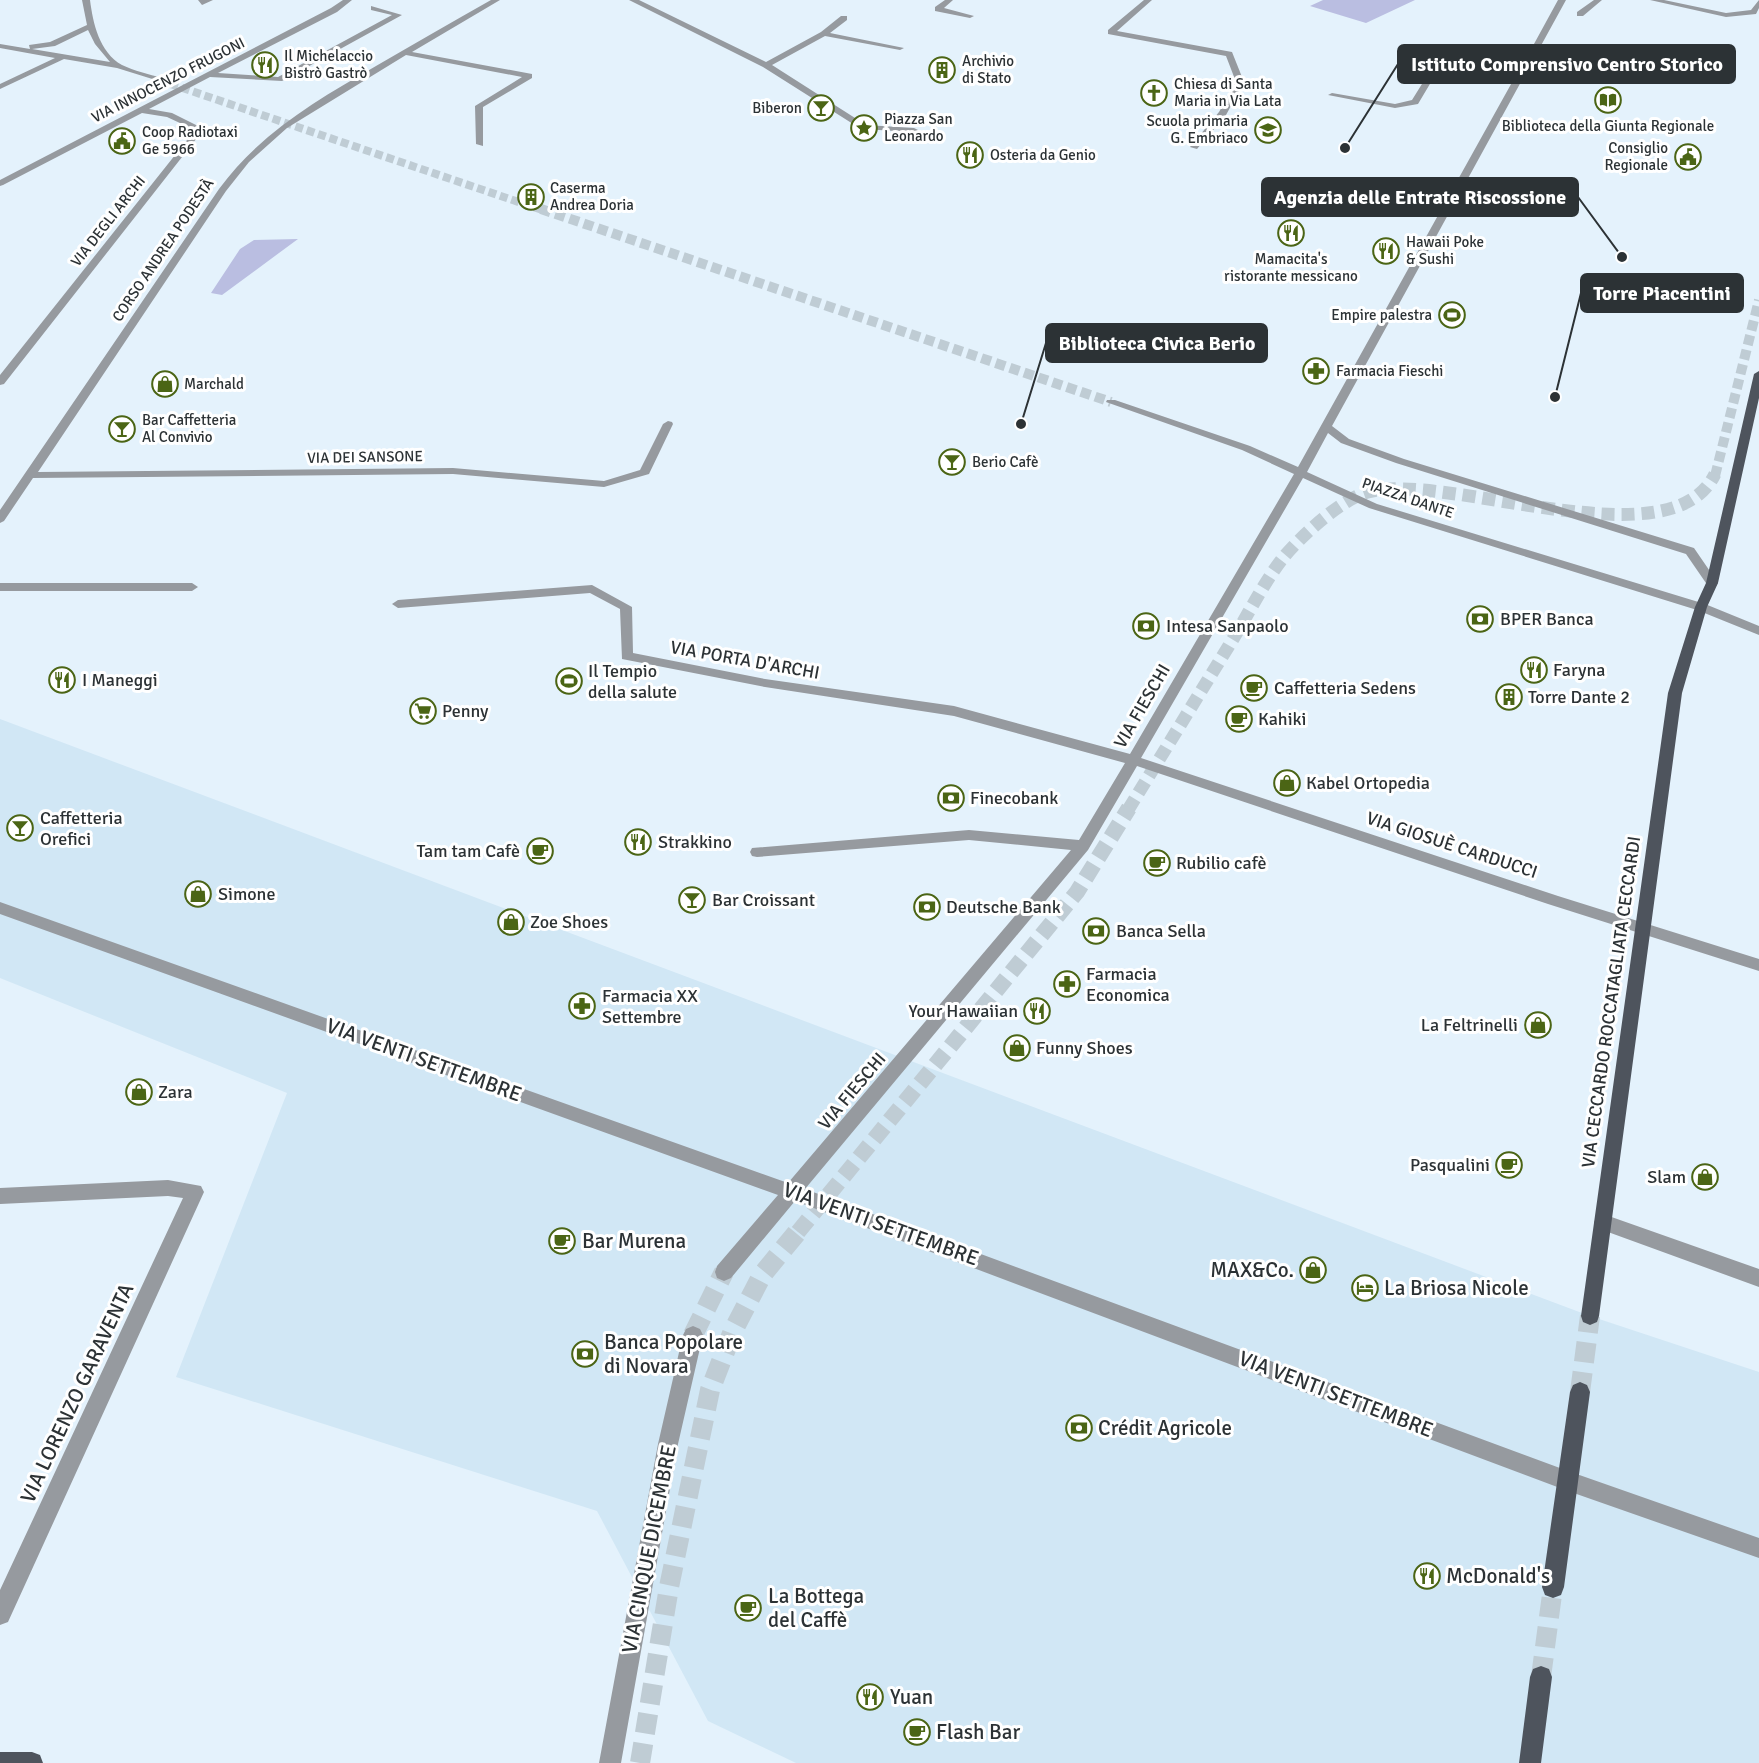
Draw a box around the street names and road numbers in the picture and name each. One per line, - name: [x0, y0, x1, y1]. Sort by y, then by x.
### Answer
- street label: VIA INNOCENZO FRUGONI: [88, 33, 248, 127]
- street label: VIA DEGLI ARCHI: [67, 172, 149, 270]
- street label: CORSO ANDREA PODESTÀ: [108, 175, 218, 325]
- street label: VIA DEI SANSONE: [307, 447, 423, 467]
- street label: PIAZZA DANTE: [1360, 474, 1456, 522]
- street label: VIA PORTA D'ARCHI: [669, 636, 821, 684]
- street label: VIA FIESCHI: [1109, 660, 1175, 752]
- street label: VIA GIOSUÈ CARDUCCI: [1364, 807, 1540, 883]
- street label: VIA CECCARDO ROCCATAGLIATA CECCARDI: [1577, 835, 1645, 1169]
- street label: VIA VENTI SETTEMBRE: [323, 1013, 525, 1107]
- street label: VIA FIESCHI: [813, 1048, 891, 1134]
- street label: VIA VENTI SETTEMBRE: [780, 1177, 982, 1271]
- street label: VIA LORENZO GARAVENTA: [15, 1279, 139, 1507]
- street label: VIA VENTI SETTEMBRE: [1235, 1345, 1437, 1443]
- street label: VIA CINQUE DICEMBRE: [616, 1443, 682, 1655]

